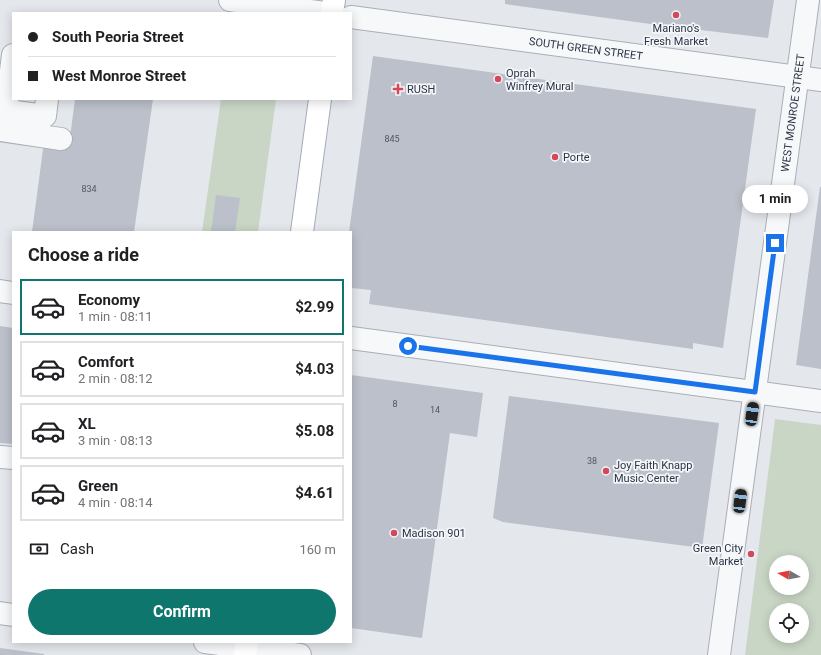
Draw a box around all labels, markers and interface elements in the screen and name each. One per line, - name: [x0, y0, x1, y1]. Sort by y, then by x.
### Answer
- marker: Mariano's Fresh Market: [671, 10, 681, 20]
- place label: Mariano's Fresh Market: [644, 22, 708, 48]
- text: South Peoria Street: [52, 28, 184, 46]
- street label: SOUTH GREEN STREET: [528, 35, 644, 63]
- street label: WEST MONROE STREET: [779, 53, 808, 173]
- text: West Monroe Street: [52, 67, 186, 85]
- place label: Oprah Winfrey Mural: [506, 67, 574, 93]
- marker: Oprah Winfrey Mural: [493, 74, 503, 84]
- marker: RUSH: [392, 83, 404, 95]
- place label: RUSH: [407, 83, 435, 96]
- house number: 845: [384, 134, 400, 144]
- place label: Porte: [563, 151, 590, 164]
- marker: Porte: [550, 152, 560, 162]
- house number: 834: [81, 184, 97, 194]
- callout: 1 min: [742, 185, 808, 213]
- text: 1 min: [759, 191, 791, 206]
- route end: [766, 234, 784, 252]
- text: Choose a ride: [28, 244, 139, 265]
- icon: car: [30, 289, 66, 325]
- text: Economy: [78, 291, 140, 309]
- text: $2.99: [295, 298, 334, 316]
- text: 1 min · 08:11: [78, 309, 153, 324]
- route start: [399, 337, 417, 355]
- icon: car: [30, 351, 66, 387]
- text: Comfort: [78, 353, 134, 371]
- text: $4.03: [295, 360, 334, 378]
- text: 2 min · 08:12: [78, 371, 153, 386]
- house number: 8: [392, 399, 398, 409]
- car: [744, 401, 760, 427]
- house number: 14: [430, 405, 440, 415]
- icon: car: [30, 413, 66, 449]
- text: XL: [78, 415, 96, 433]
- text: $5.08: [295, 422, 334, 440]
- text: 3 min · 08:13: [78, 433, 153, 448]
- house number: 38: [587, 456, 597, 466]
- place label: Joy Faith Knapp Music Center: [614, 459, 692, 485]
- marker: Joy Faith Knapp Music Center: [601, 466, 611, 476]
- icon: car: [30, 475, 66, 511]
- text: Green: [78, 477, 118, 495]
- text: $4.61: [295, 484, 334, 502]
- car: [733, 488, 747, 514]
- text: 4 min · 08:14: [78, 495, 153, 510]
- place label: Madison 901: [402, 527, 466, 540]
- marker: Madison 901: [389, 528, 399, 538]
- icon: cash: [28, 538, 50, 560]
- text: Cash: [60, 540, 94, 558]
- text: 160 m: [299, 542, 336, 557]
- place label: Green City Market: [693, 542, 744, 568]
- marker: Green City Market: [746, 549, 756, 559]
- north arrow: [769, 555, 809, 595]
- map controls: [769, 555, 809, 643]
- button: Confirm: [28, 589, 336, 635]
- button: locate: [769, 603, 809, 643]

